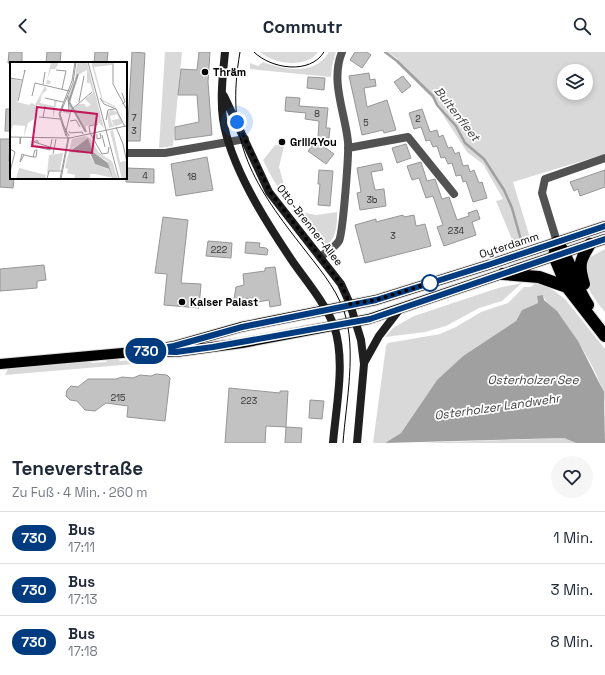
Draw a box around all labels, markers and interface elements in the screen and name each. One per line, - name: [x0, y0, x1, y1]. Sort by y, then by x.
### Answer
- icon: back: [12, 15, 34, 37]
- text: Commutr: [263, 15, 342, 38]
- icon: search: [571, 15, 593, 37]
- inset map: [10, 62, 127, 179]
- map controls: [557, 64, 593, 100]
- button: layers: [557, 64, 593, 100]
- place label: Thräm: [213, 65, 246, 79]
- marker: Thräm: [200, 67, 210, 77]
- water label: Bultenfleet: [431, 83, 484, 146]
- house number: 8: [314, 108, 320, 120]
- house number: 7: [131, 112, 137, 124]
- your location: [227, 112, 247, 132]
- house number: 2: [415, 113, 421, 125]
- house number: 5: [363, 117, 369, 129]
- house number: 3: [131, 125, 137, 137]
- place label: Grill4You: [290, 135, 337, 149]
- marker: Grill4You: [277, 137, 287, 147]
- house number: 4: [142, 170, 148, 182]
- house number: 18: [187, 171, 197, 183]
- street label: Otto-Brenner-Allee: [274, 181, 346, 269]
- house number: 3b: [366, 194, 378, 206]
- house number: 234: [448, 225, 465, 237]
- street label: Oyterdamm: [477, 229, 541, 261]
- house number: 3: [390, 230, 396, 242]
- house number: 222: [211, 244, 227, 256]
- unlabelled marker: [421, 274, 439, 292]
- place label: Kaiser Palast: [190, 295, 258, 309]
- marker: Kaiser Palast: [177, 297, 187, 307]
- line badge: 730: [123, 338, 169, 364]
- text: 730: [133, 342, 159, 360]
- water label: Osterholzer See: [487, 372, 579, 388]
- water label: Osterholzer Landwehr: [433, 390, 562, 424]
- house number: 215: [111, 392, 125, 404]
- house number: 223: [241, 395, 257, 407]
- text: Teneverstraße: [12, 456, 143, 481]
- button: heart: [551, 456, 593, 498]
- text: Zu Fuß · 4 Min. · 260 m: [12, 484, 147, 501]
- text: Bus: [68, 520, 95, 539]
- text: 1 Min.: [553, 528, 593, 547]
- text: 730: [21, 529, 47, 547]
- text: 17:11: [68, 539, 95, 556]
- text: Bus: [68, 572, 95, 591]
- text: 3 Min.: [550, 580, 593, 599]
- text: 730: [21, 581, 47, 599]
- text: 17:13: [68, 591, 97, 608]
- text: Bus: [68, 624, 95, 643]
- text: 8 Min.: [550, 632, 593, 651]
- text: 730: [21, 633, 47, 651]
- text: 17:18: [68, 643, 98, 660]

